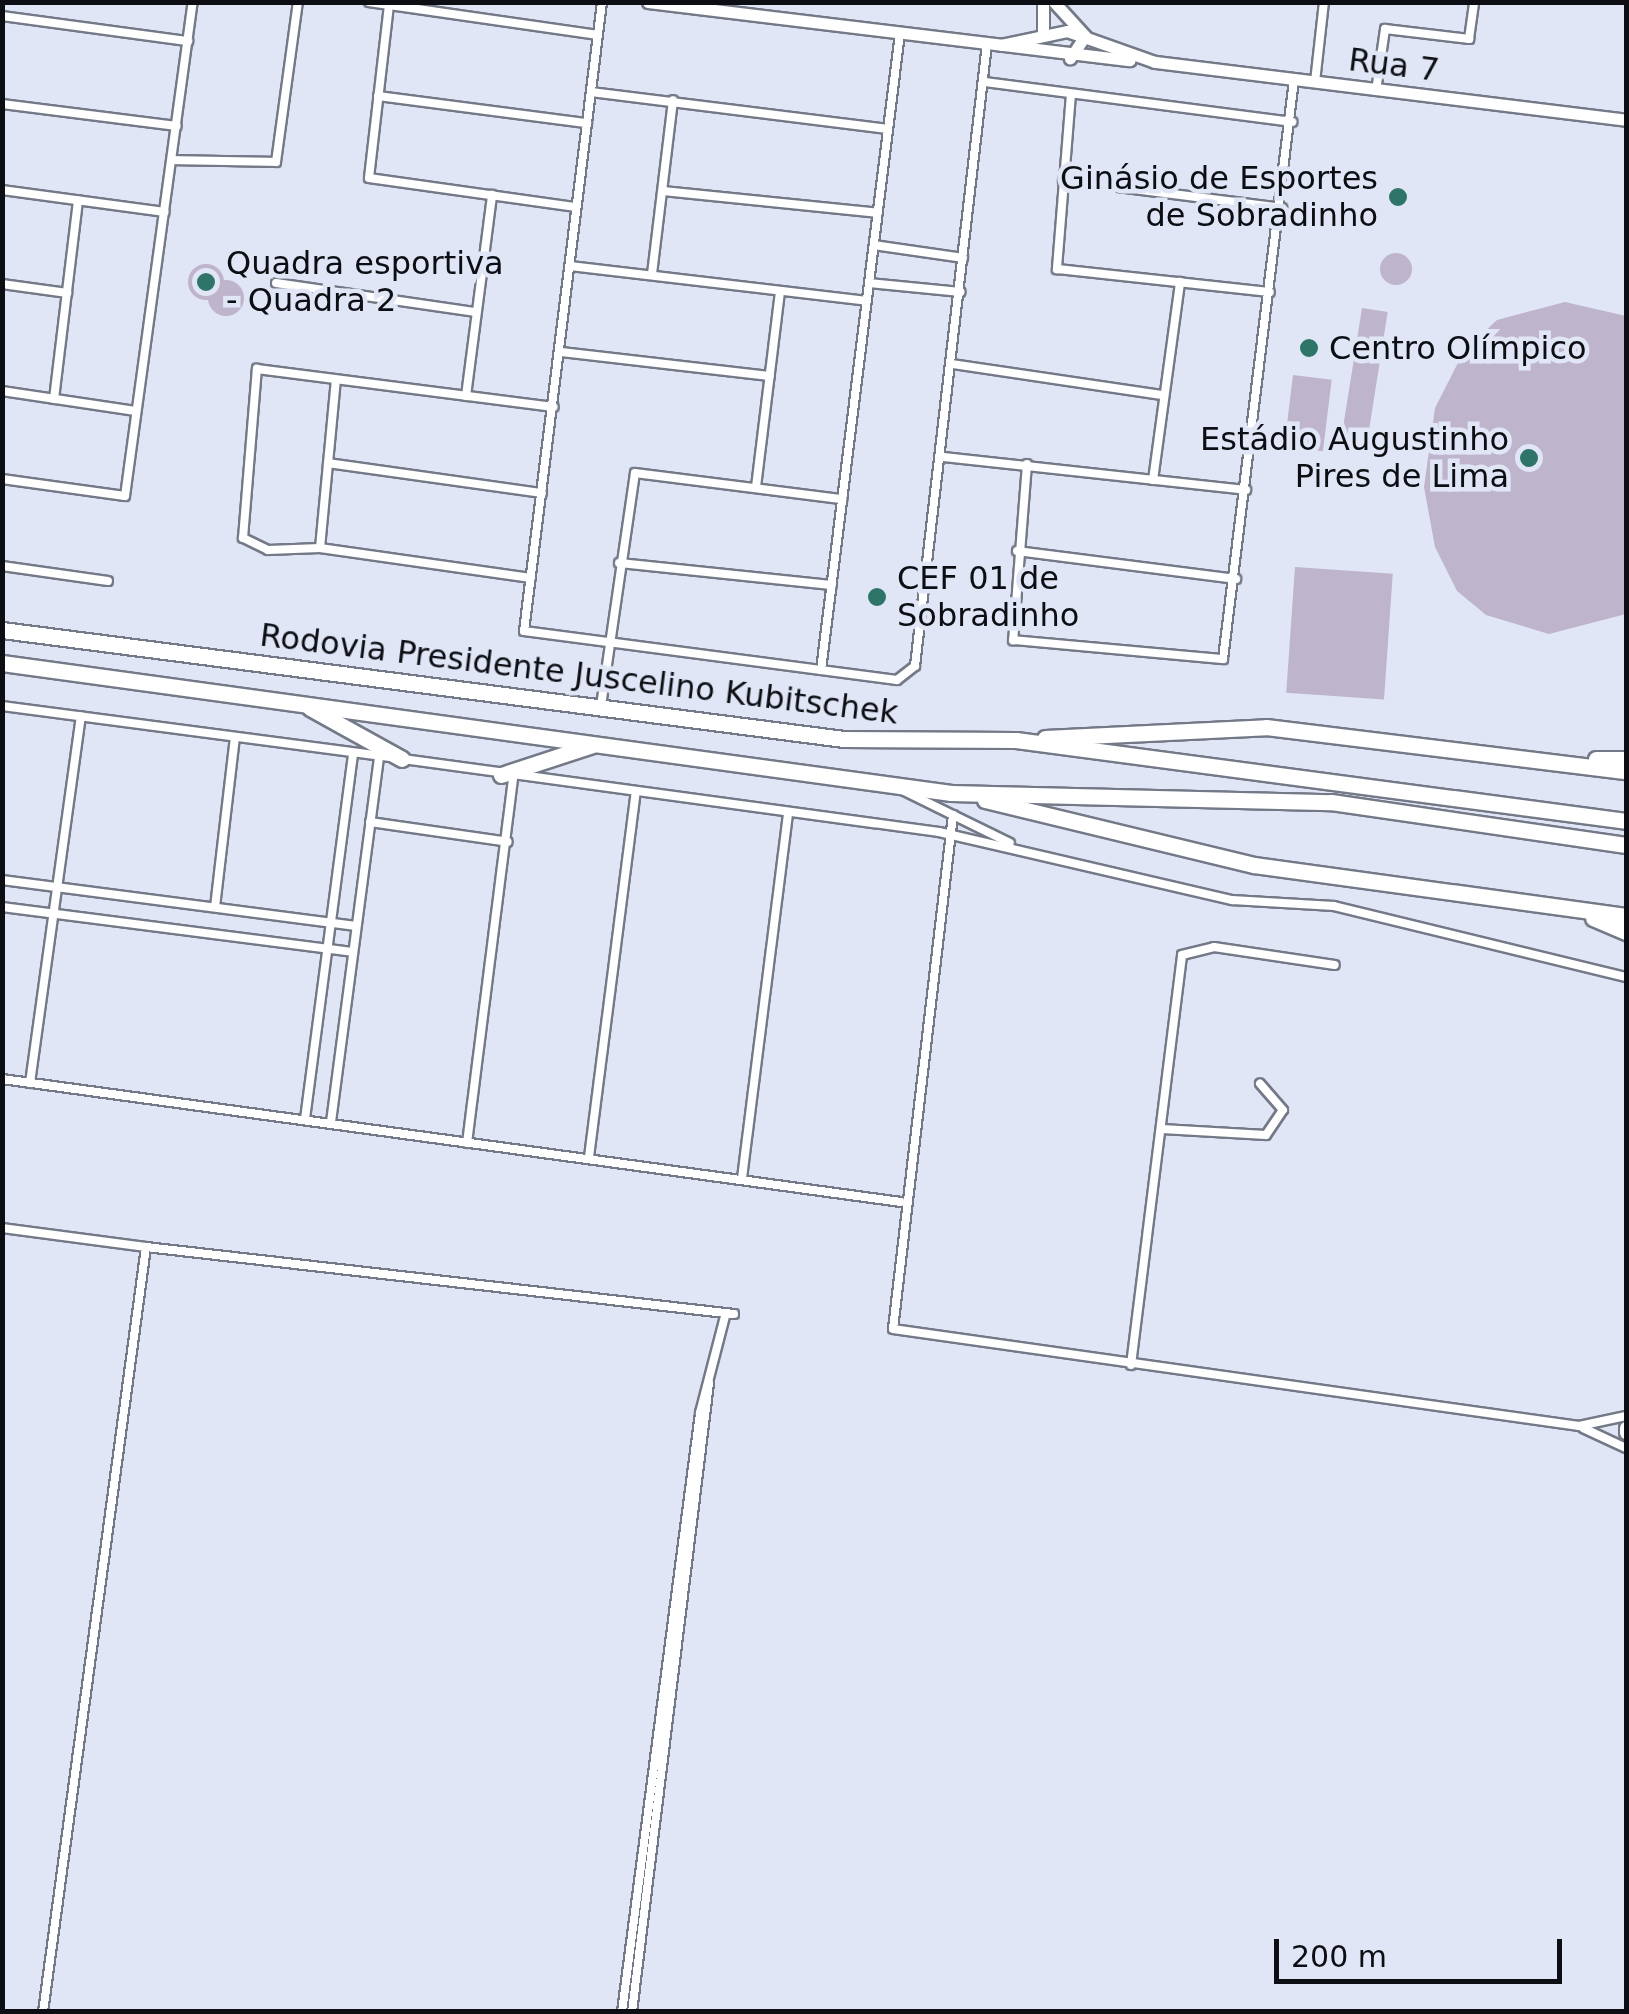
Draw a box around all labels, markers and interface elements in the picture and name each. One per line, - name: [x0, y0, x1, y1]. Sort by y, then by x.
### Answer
- street label: Rua 7: [1346, 40, 1442, 90]
- place label: Ginásio de Esportes de Sobradinho: [1060, 160, 1378, 235]
- marker: Ginásio de Esportes de Sobradinho: [1387, 186, 1409, 208]
- place label: Quadra esportiva - Quadra 2: [226, 245, 504, 320]
- marker: Quadra esportiva - Quadra 2: [195, 271, 217, 293]
- place label: Centro Olímpico: [1329, 329, 1587, 367]
- marker: Centro Olímpico: [1298, 337, 1320, 359]
- place label: Estádio Augustinho Pires de Lima: [1200, 421, 1509, 496]
- marker: Estádio Augustinho Pires de Lima: [1518, 447, 1540, 469]
- place label: CEF 01 de Sobradinho: [897, 560, 1079, 635]
- marker: CEF 01 de Sobradinho: [866, 586, 888, 608]
- street label: Rodovia Presidente Juscelino Kubitschek: [258, 616, 900, 732]
- scale bar: [1279, 1919, 1566, 1981]
- text: 200 m: [1291, 1939, 1387, 1974]

